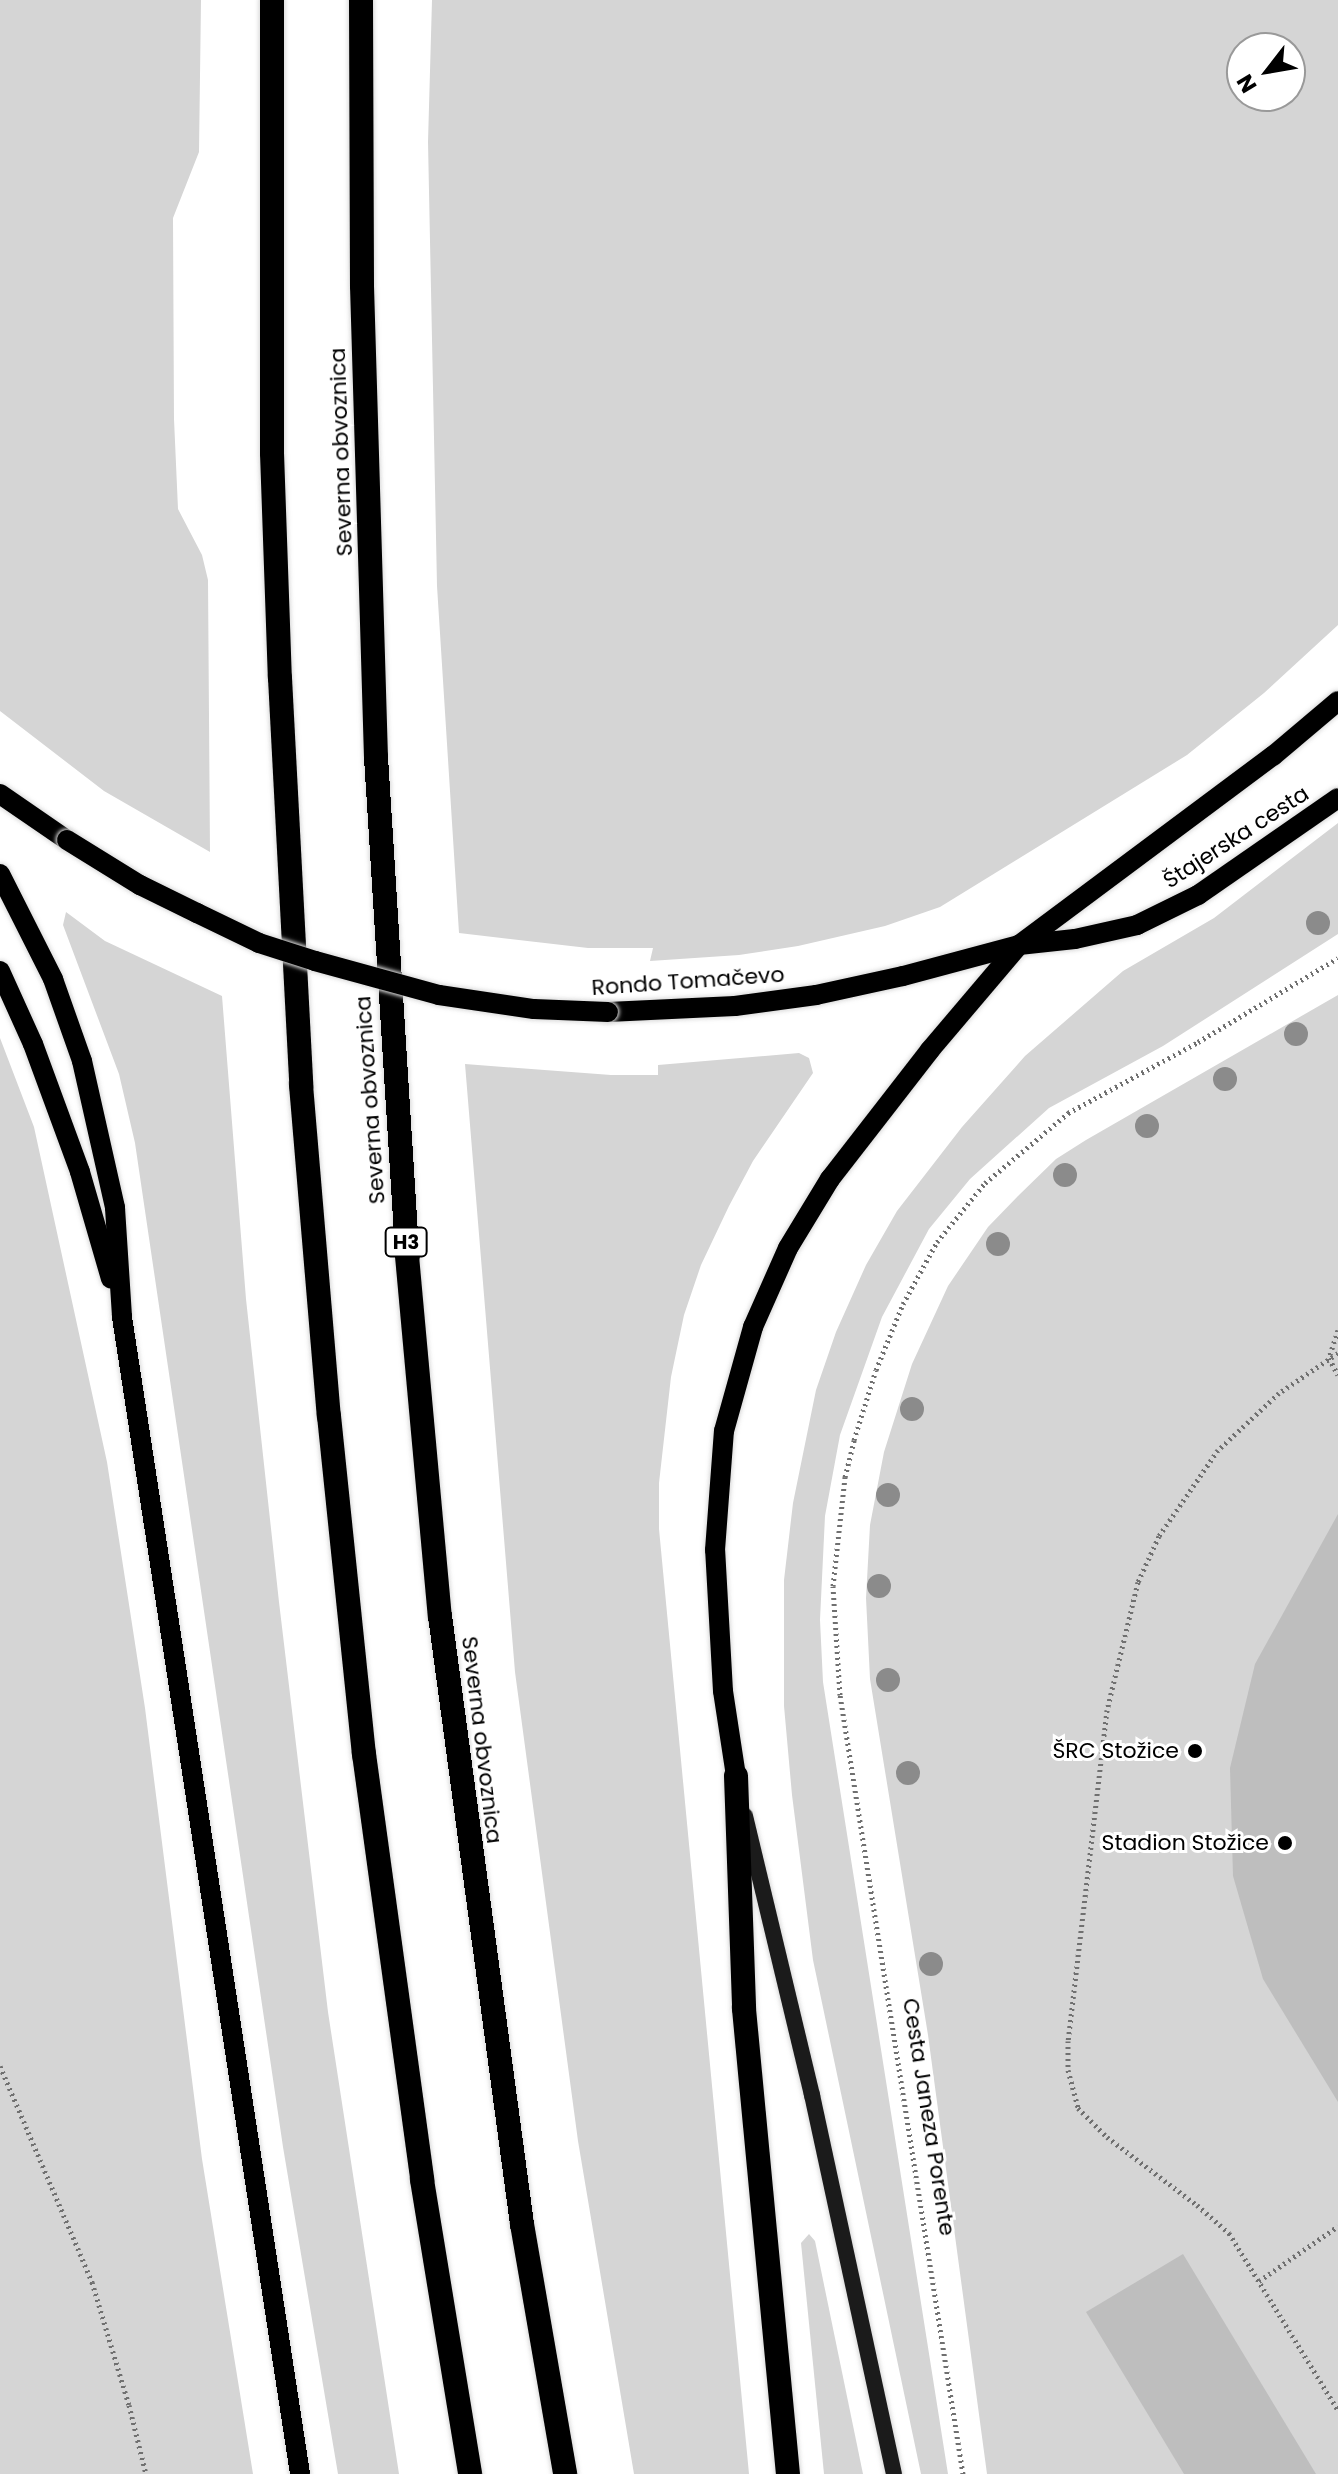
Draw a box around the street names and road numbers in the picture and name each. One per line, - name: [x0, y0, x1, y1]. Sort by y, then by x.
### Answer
- street label: Severna obvoznica: [324, 347, 358, 557]
- street label: Štajerska cesta: [1158, 780, 1314, 894]
- street label: Rondo Tomačevo: [591, 961, 785, 1001]
- street label: Severna obvoznica: [350, 995, 390, 1205]
- road number: H3: [384, 1226, 428, 1258]
- street label: Severna obvoznica: [456, 1635, 508, 1845]
- street label: Cesta Janeza Porente: [897, 1996, 961, 2238]

